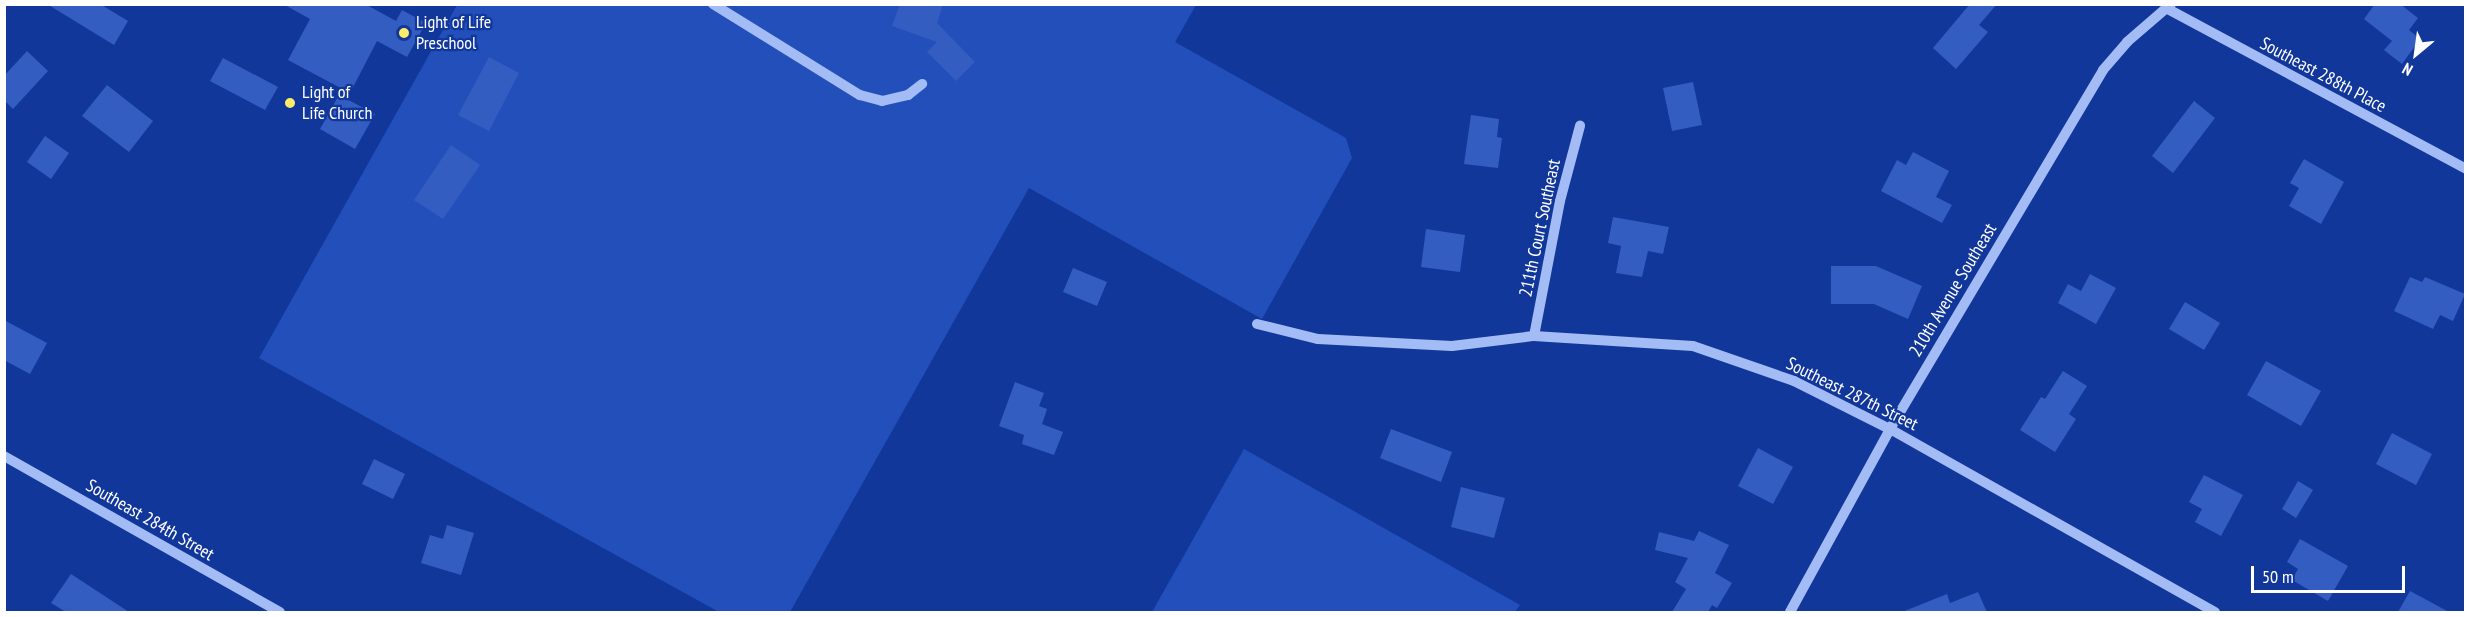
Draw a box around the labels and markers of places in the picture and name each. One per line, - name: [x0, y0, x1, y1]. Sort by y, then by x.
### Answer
- place label: Light of Life Preschool: [416, 12, 491, 54]
- marker: Light of Life Preschool: [397, 26, 411, 40]
- place label: Light of Life Church: [302, 82, 372, 124]
- marker: Light of Life Church: [283, 96, 297, 110]

